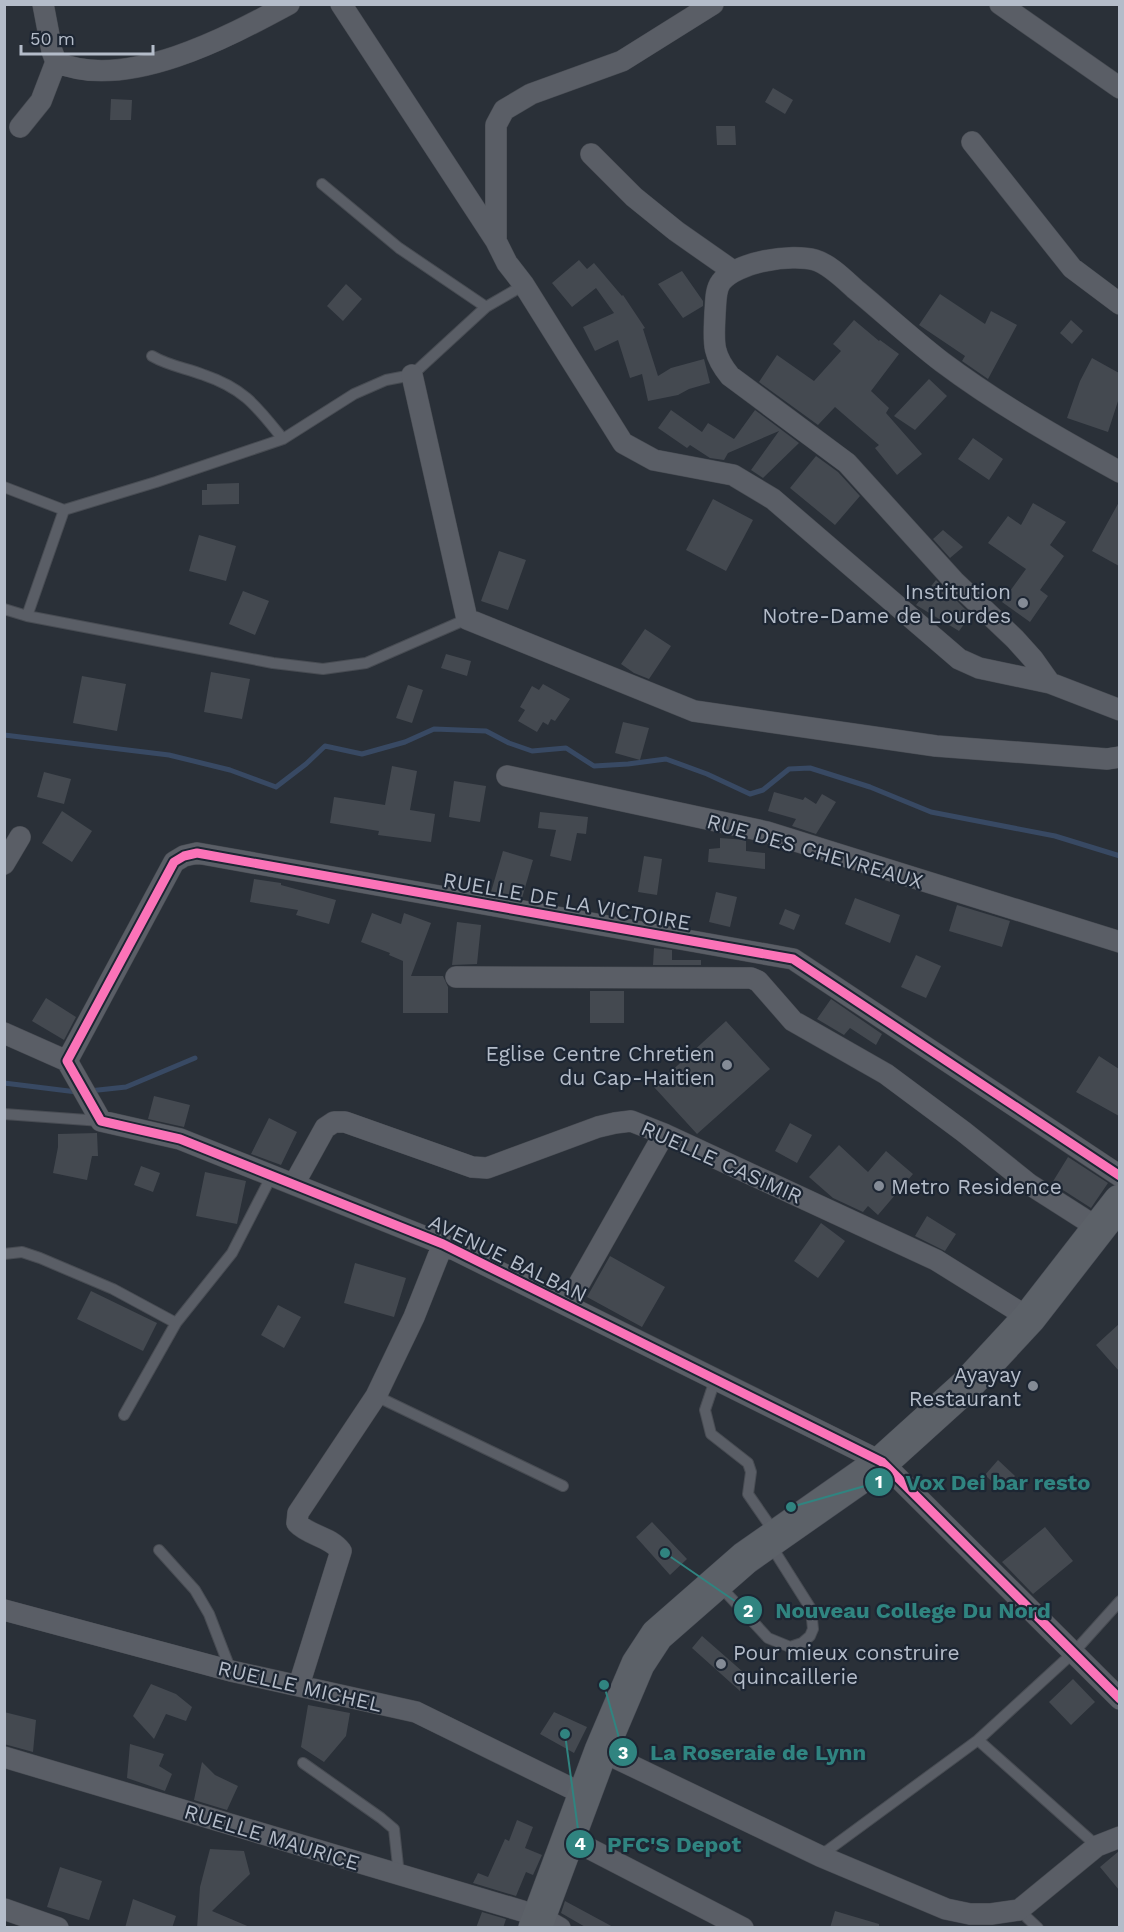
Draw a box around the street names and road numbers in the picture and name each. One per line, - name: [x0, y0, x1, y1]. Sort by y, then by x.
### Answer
- street label: RUE DES CHEVREAUX: [704, 808, 926, 894]
- street label: RUELLE DE LA VICTOIRE: [441, 867, 693, 935]
- street label: RUELLE CASIMIR: [638, 1115, 807, 1209]
- street label: AVENUE BALBAN: [425, 1209, 591, 1307]
- street label: RUELLE MICHEL: [215, 1655, 385, 1717]
- street label: RUELLE MAURICE: [181, 1798, 363, 1876]

